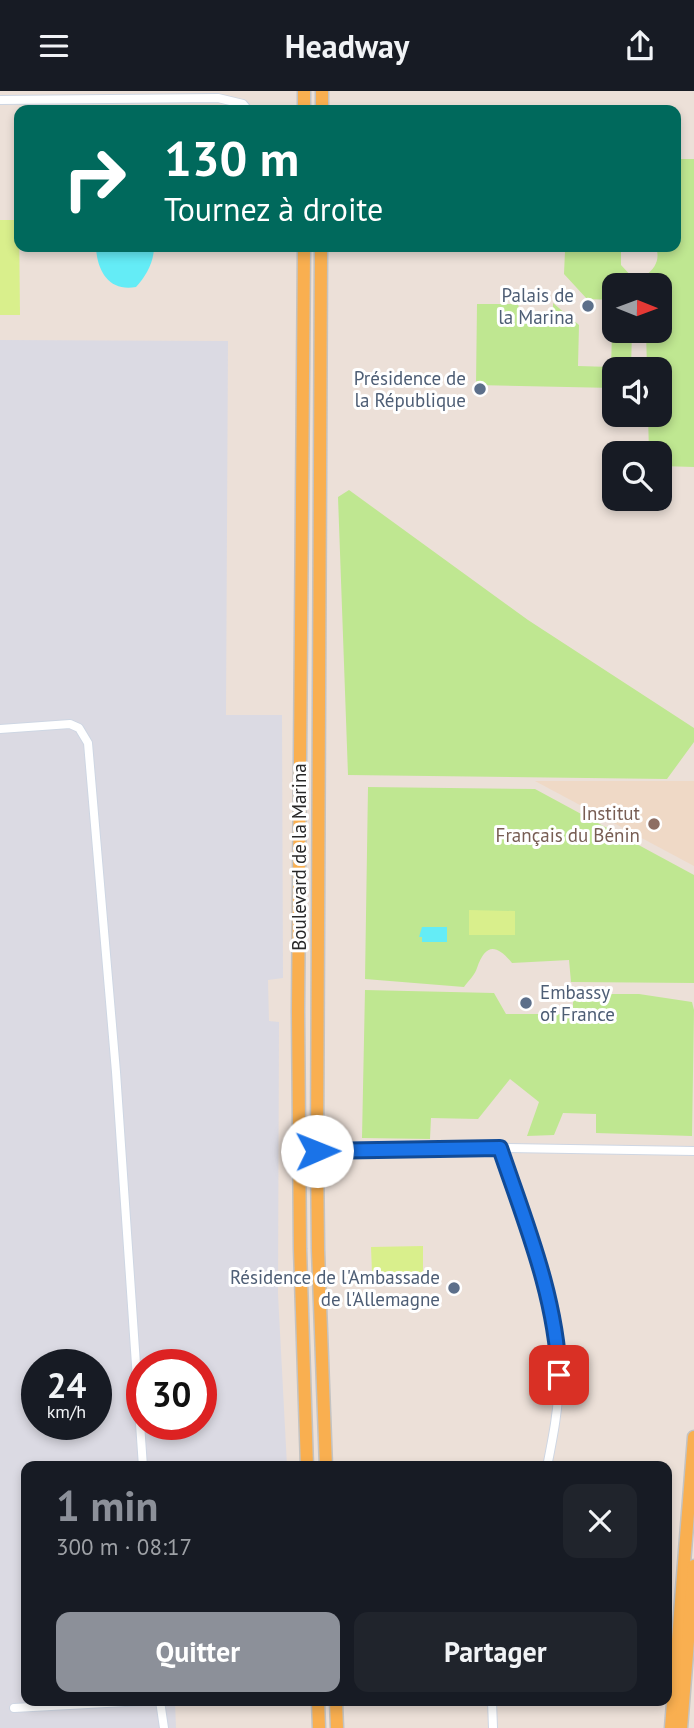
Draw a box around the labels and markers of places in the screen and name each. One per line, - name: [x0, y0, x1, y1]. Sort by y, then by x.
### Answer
- place label: Palais de la Marina: [498, 283, 574, 329]
- marker: Palais de la Marina: [580, 298, 596, 314]
- place label: Présidence de la République: [354, 366, 466, 412]
- marker: Présidence de la République: [472, 381, 488, 397]
- place label: Institut Français du Bénin: [496, 801, 641, 847]
- marker: Institut Français du Bénin: [646, 816, 662, 832]
- place label: Embassy of France: [540, 980, 615, 1026]
- marker: Embassy of France: [518, 995, 534, 1011]
- place label: Résidence de l'Ambassade de l'Allemagne: [230, 1265, 440, 1311]
- marker: Résidence de l'Ambassade de l'Allemagne: [446, 1280, 462, 1296]
- pin: [529, 1345, 589, 1405]

